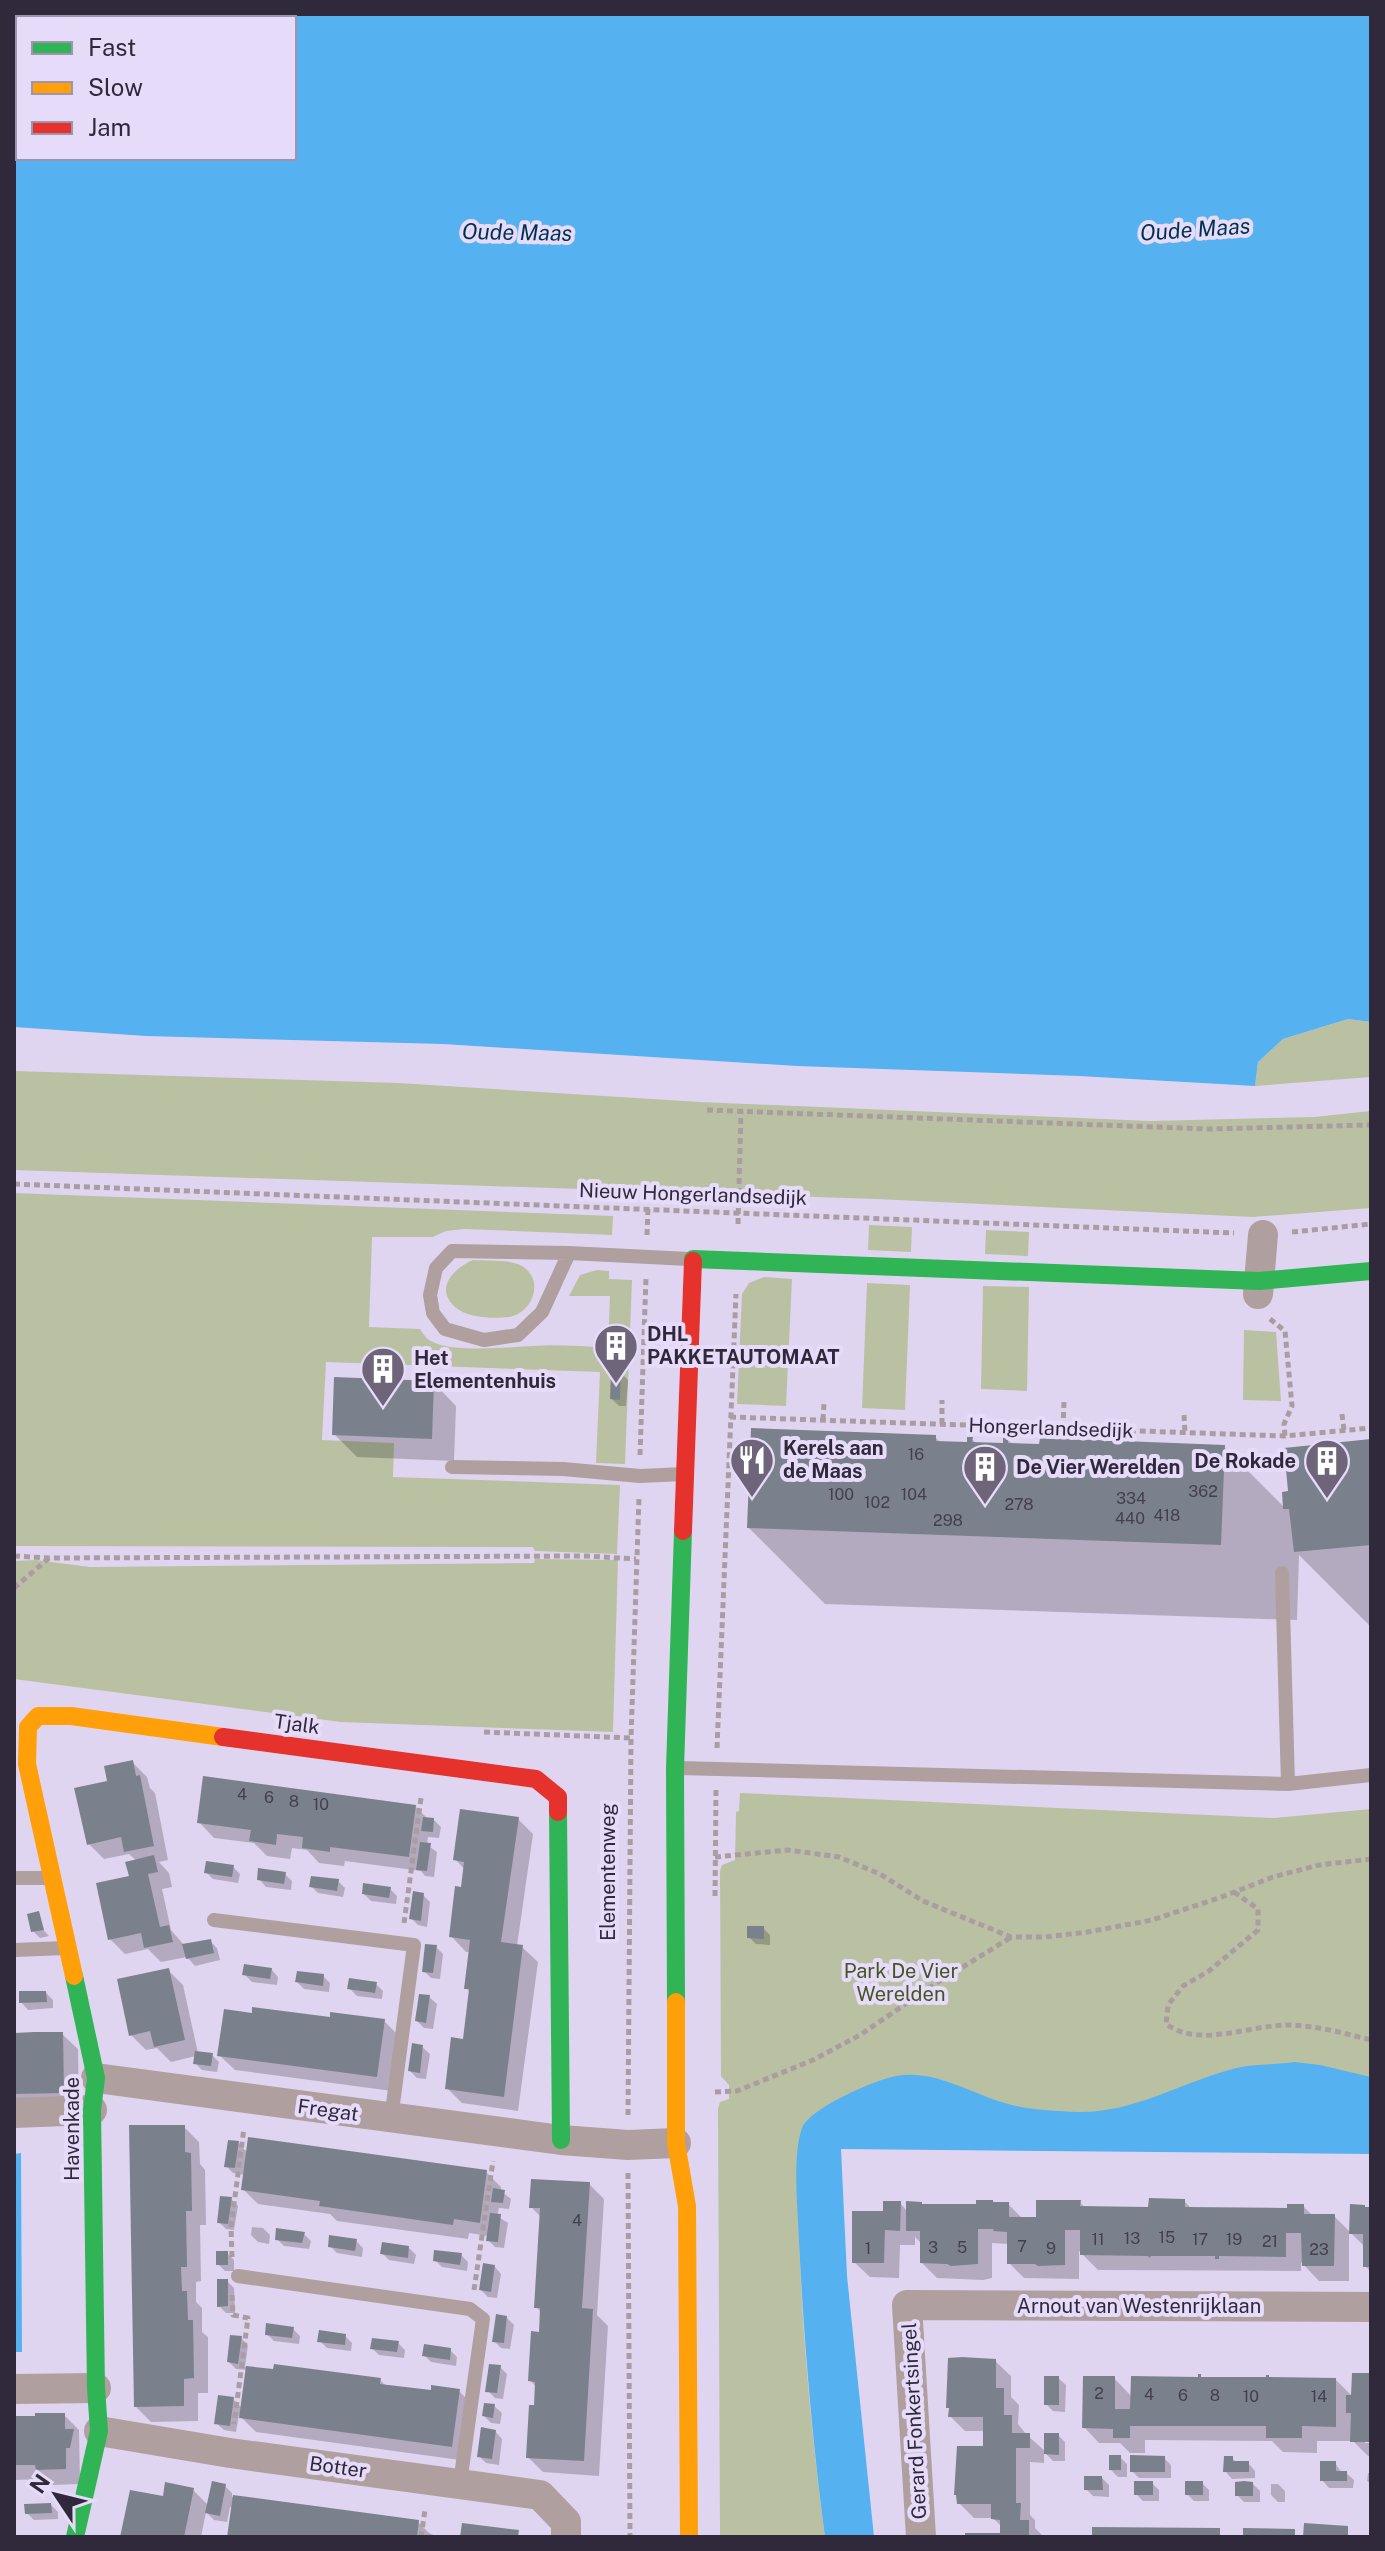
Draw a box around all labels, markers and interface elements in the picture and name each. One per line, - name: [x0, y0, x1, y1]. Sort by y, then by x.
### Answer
- legend: [16, 16, 296, 160]
- text: Fast: [88, 33, 136, 61]
- text: Slow: [88, 73, 143, 101]
- text: Jam: [88, 113, 131, 141]
- water label: Oude Maas: [1139, 212, 1251, 246]
- water label: Oude Maas: [462, 218, 573, 246]
- street label: Nieuw Hongerlandsedijk: [579, 1178, 807, 1210]
- building icon: DHL PAKKETAUTOMAAT: [592, 1322, 640, 1385]
- place label: DHL PAKKETAUTOMAAT: [647, 1322, 840, 1369]
- building icon: Het Elementenhuis: [359, 1345, 407, 1408]
- place label: Het Elementenhuis: [414, 1346, 556, 1393]
- street label: Hongerlandsedijk: [968, 1413, 1134, 1443]
- restaurant icon: Kerels aan de Maas: [728, 1436, 776, 1499]
- place label: Kerels aan de Maas: [783, 1436, 884, 1483]
- building icon: De Rokade: [1303, 1437, 1351, 1500]
- building icon: De Vier Werelden: [961, 1443, 1009, 1506]
- house number: 16: [908, 1445, 924, 1464]
- place label: De Rokade: [1194, 1449, 1296, 1473]
- place label: De Vier Werelden: [1016, 1455, 1180, 1479]
- house number: 362: [1188, 1482, 1218, 1501]
- house number: 100: [828, 1485, 854, 1504]
- house number: 104: [901, 1485, 927, 1504]
- house number: 334: [1116, 1489, 1146, 1508]
- house number: 102: [864, 1493, 890, 1512]
- house number: 278: [1004, 1495, 1034, 1514]
- house number: 418: [1154, 1506, 1180, 1525]
- house number: 440: [1115, 1509, 1145, 1528]
- house number: 298: [933, 1511, 963, 1530]
- street label: Tjalk: [273, 1709, 321, 1739]
- house number: 4: [237, 1785, 247, 1804]
- house number: 6: [264, 1788, 274, 1807]
- house number: 8: [289, 1792, 299, 1811]
- house number: 10: [313, 1795, 329, 1814]
- street label: Elementenweg: [596, 1803, 620, 1941]
- park label: Park De Vier Werelden: [844, 1959, 958, 2006]
- street label: Havenkade: [60, 2077, 84, 2181]
- street label: Fregat: [296, 2094, 360, 2126]
- house number: 4: [572, 2211, 582, 2230]
- house number: 15: [1159, 2228, 1175, 2247]
- house number: 13: [1124, 2229, 1140, 2248]
- house number: 11: [1091, 2230, 1105, 2249]
- house number: 17: [1192, 2230, 1208, 2249]
- house number: 19: [1226, 2230, 1242, 2249]
- house number: 21: [1262, 2232, 1278, 2251]
- house number: 7: [1017, 2237, 1027, 2256]
- house number: 3: [928, 2238, 938, 2257]
- house number: 5: [957, 2238, 967, 2257]
- house number: 1: [865, 2239, 871, 2258]
- house number: 9: [1046, 2239, 1056, 2258]
- house number: 23: [1309, 2240, 1329, 2259]
- street label: Arnout van Westenrijklaan: [1017, 2294, 1261, 2318]
- street label: Gerard Fonkertsingel: [897, 2322, 931, 2520]
- house number: 2: [1094, 2384, 1104, 2403]
- house number: 4: [1144, 2385, 1154, 2404]
- house number: 6: [1178, 2386, 1188, 2405]
- house number: 8: [1210, 2386, 1220, 2405]
- house number: 10: [1243, 2387, 1259, 2406]
- house number: 14: [1311, 2387, 1327, 2406]
- street label: Botter: [308, 2451, 368, 2483]
- north arrow: [16, 2455, 96, 2535]
- text: N: [24, 2469, 55, 2498]

